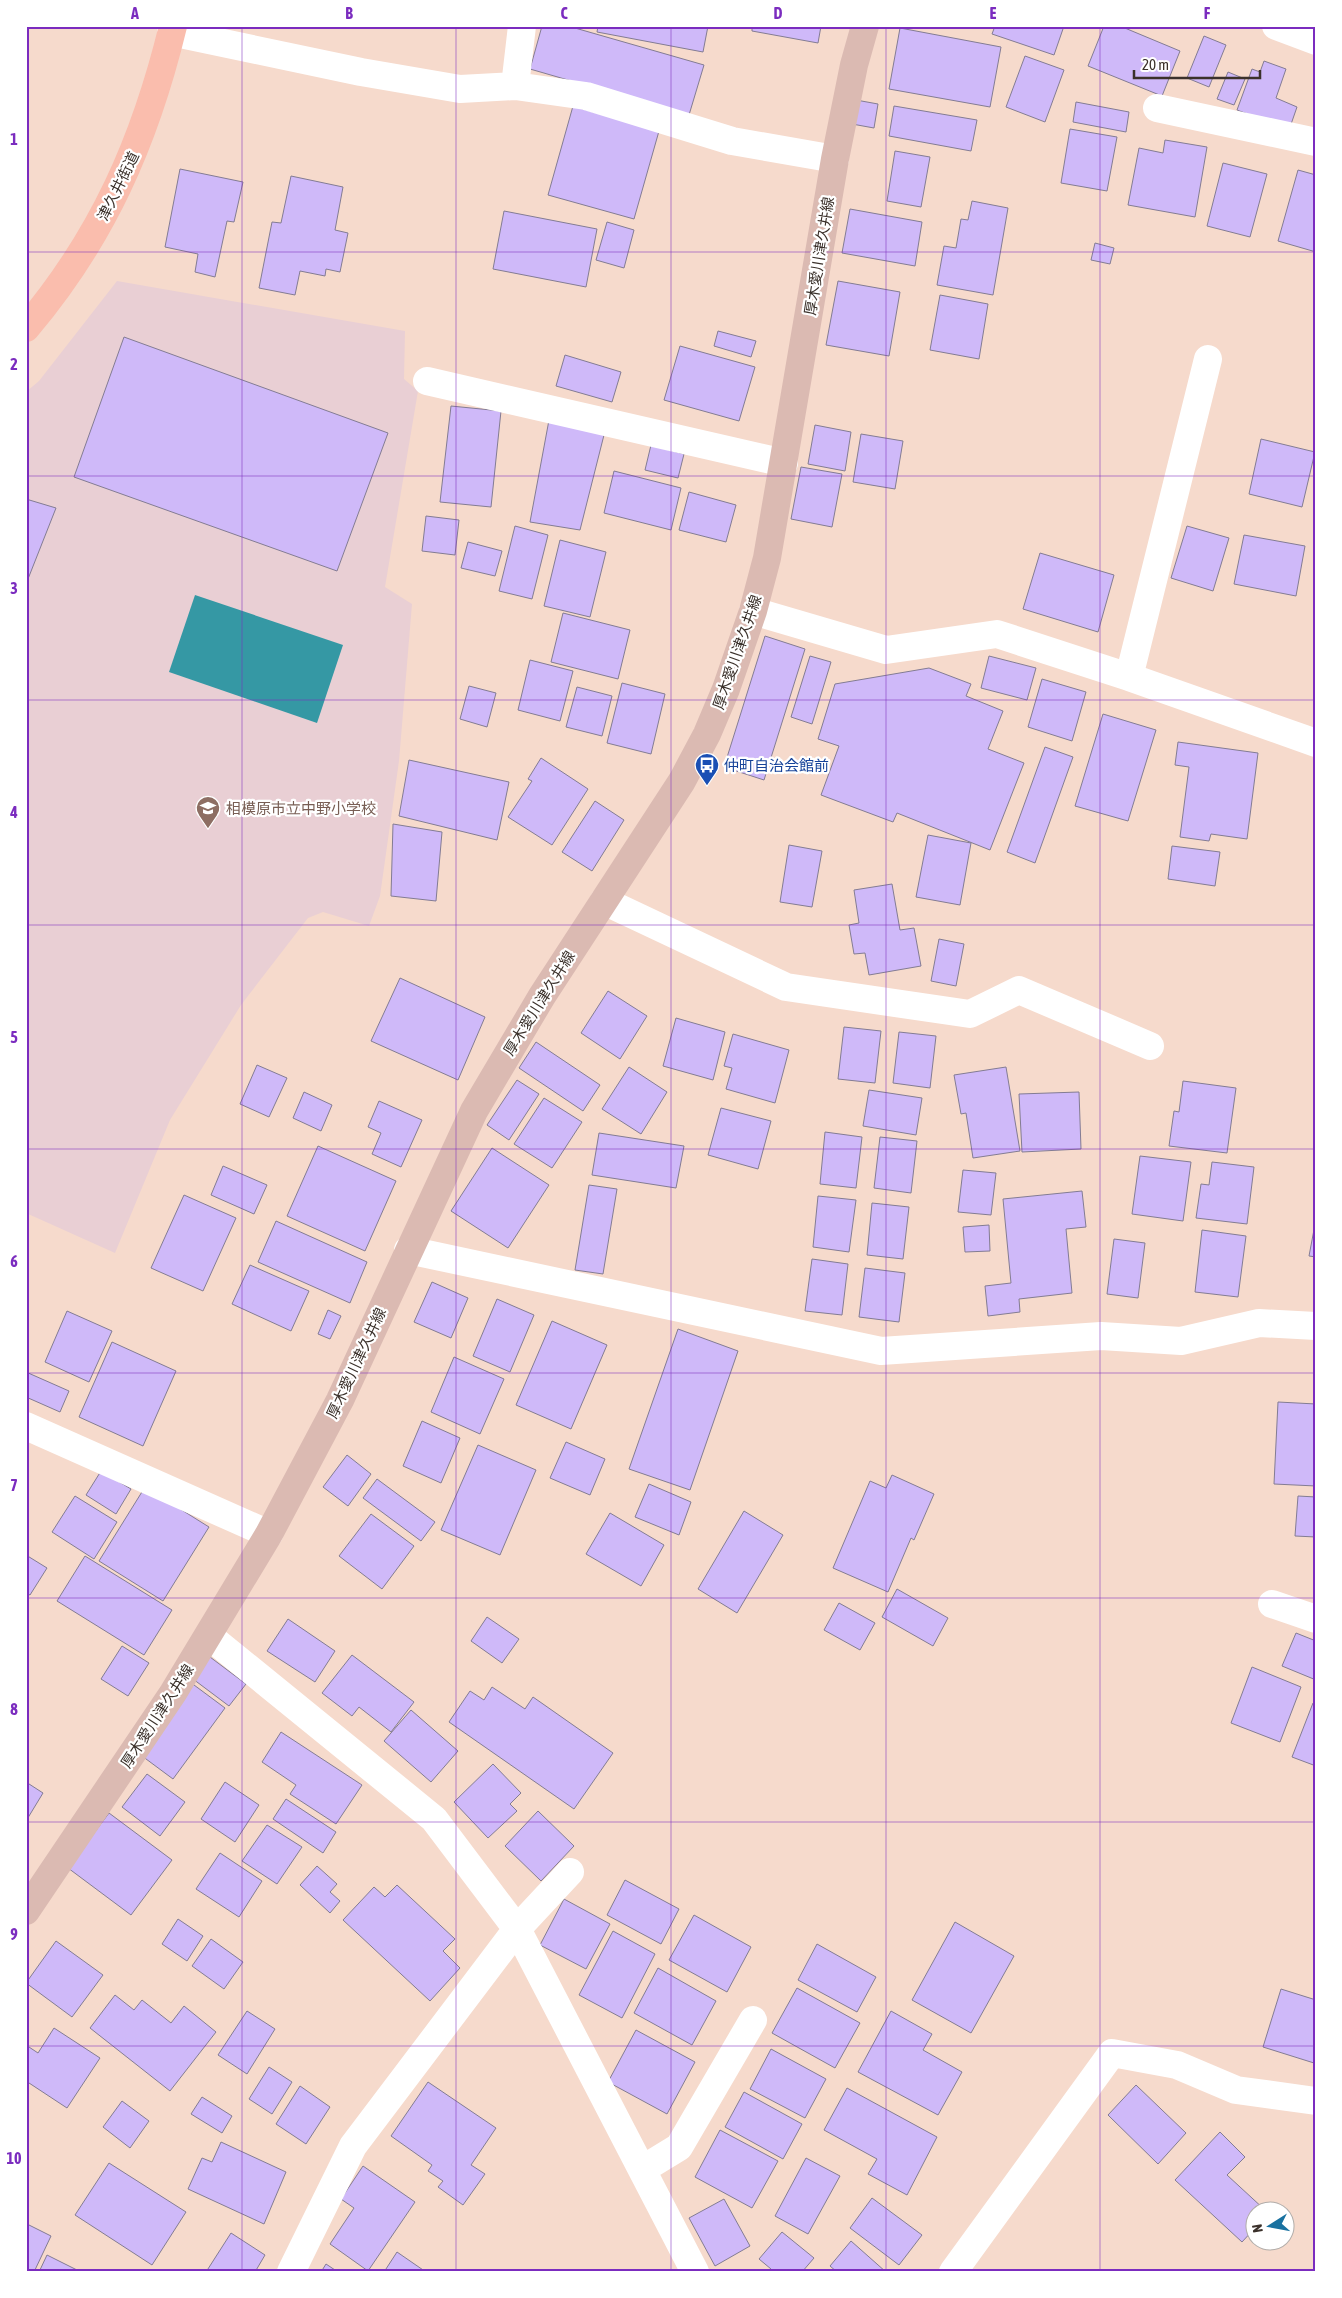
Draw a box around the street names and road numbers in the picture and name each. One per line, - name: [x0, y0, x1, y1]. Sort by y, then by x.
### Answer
- street label: 津久井街道: [94, 149, 142, 223]
- street label: 厚木愛川津久井線: [801, 195, 837, 317]
- street label: 厚木愛川津久井線: [709, 592, 765, 712]
- street label: 厚木愛川津久井線: [500, 948, 578, 1058]
- street label: 厚木愛川津久井線: [323, 1305, 389, 1421]
- street label: 厚木愛川津久井線: [117, 1661, 197, 1771]

